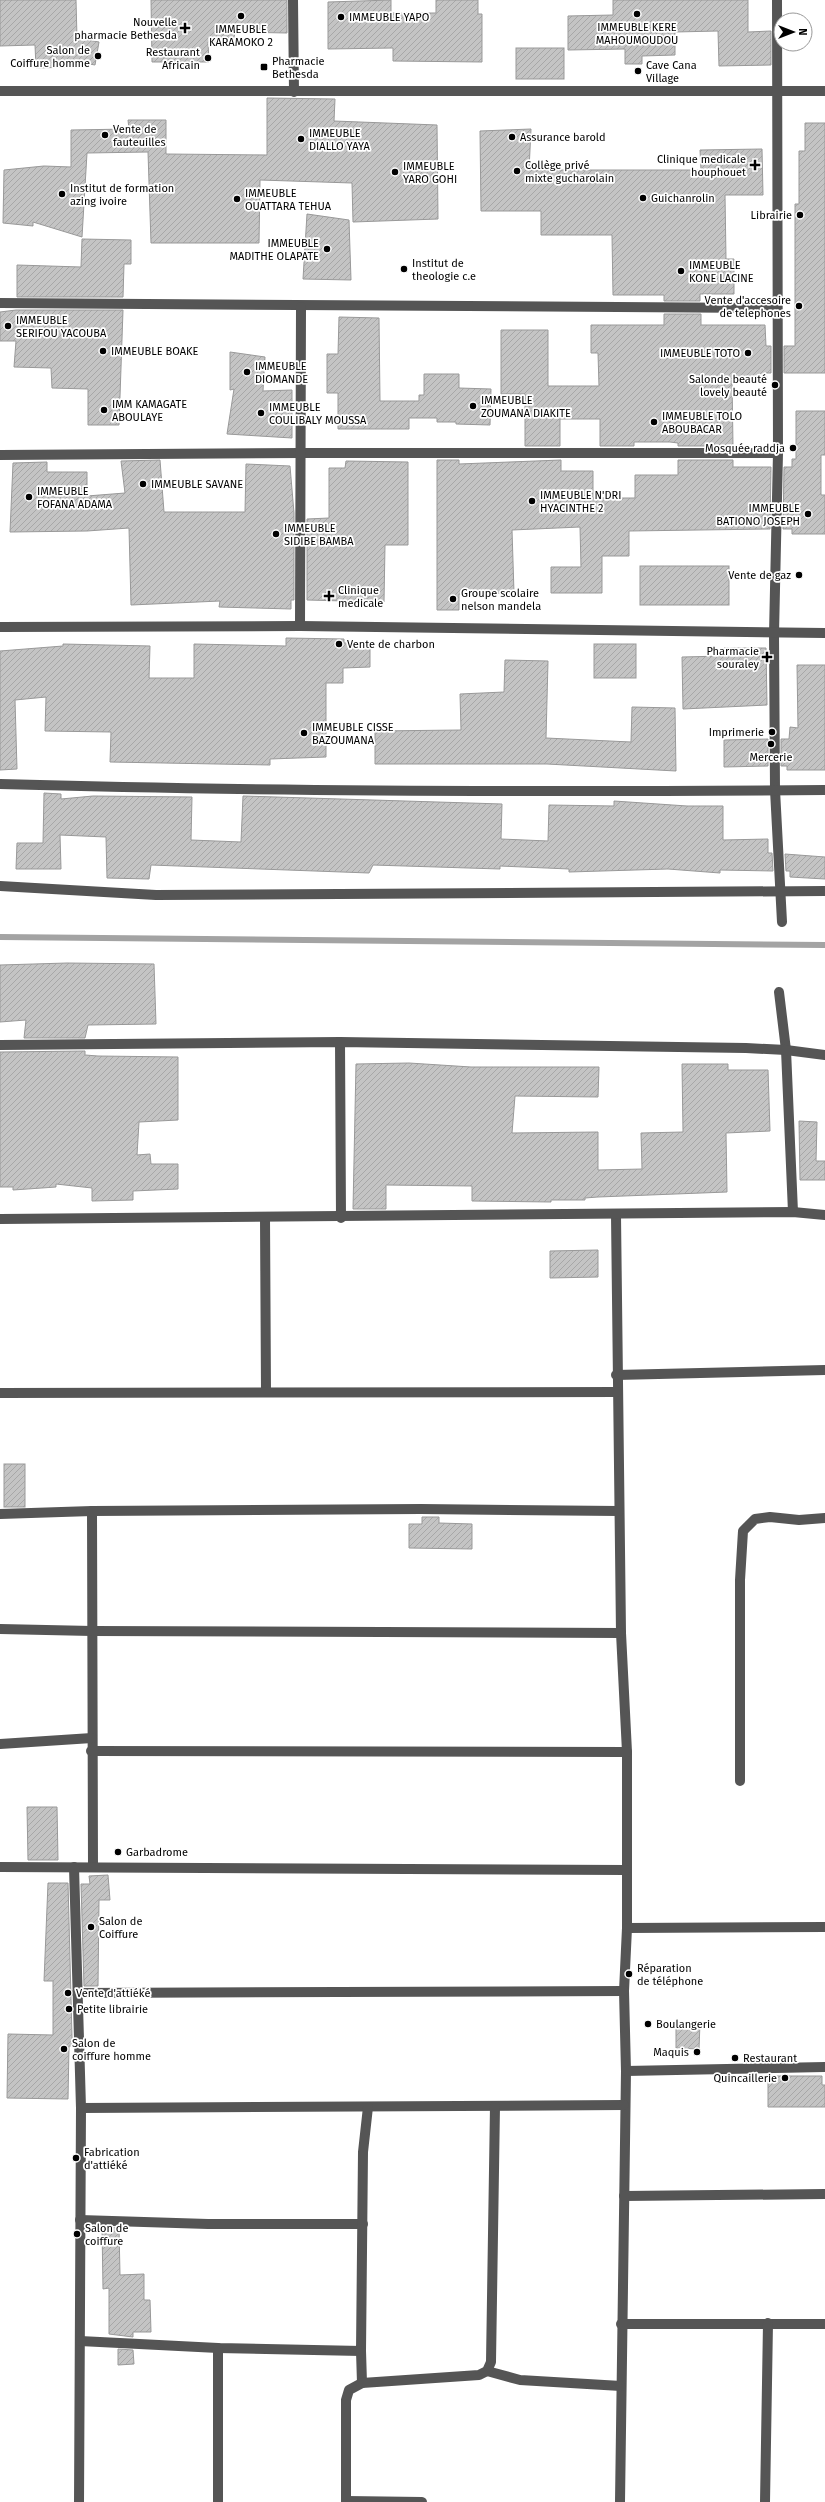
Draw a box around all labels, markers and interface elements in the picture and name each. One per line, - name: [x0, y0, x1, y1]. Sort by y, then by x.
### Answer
- marker: IMMEUBLE KERE MAHOUMOUDOU: [632, 9, 642, 19]
- marker: IMMEUBLE KARAMOKO 2: [236, 11, 246, 21]
- place label: IMMEUBLE YAPO: [349, 11, 429, 24]
- marker: IMMEUBLE YAPO: [336, 12, 346, 22]
- north arrow: [773, 12, 813, 52]
- place label: Nouvelle pharmacie Bethesda: [74, 16, 177, 42]
- place label: IMMEUBLE KERE MAHOUMOUDOU: [596, 21, 678, 47]
- marker: Nouvelle pharmacie Bethesda: [180, 23, 190, 33]
- place label: IMMEUBLE KARAMOKO 2: [209, 23, 273, 49]
- text: N: [796, 28, 809, 36]
- place label: Salon de Coiffure homme: [10, 44, 90, 70]
- place label: Restaurant Africain: [146, 46, 200, 72]
- marker: Salon de Coiffure homme: [93, 51, 103, 61]
- marker: Restaurant Africain: [203, 53, 213, 63]
- place label: Pharmacie Bethesda: [272, 55, 325, 81]
- place label: Cave Cana Village: [646, 59, 697, 85]
- marker: Pharmacie Bethesda: [259, 62, 269, 72]
- marker: Cave Cana Village: [633, 66, 643, 76]
- place label: Vente de fauteuilles: [113, 123, 166, 149]
- place label: IMMEUBLE DIALLO YAYA: [309, 127, 370, 153]
- marker: Vente de fauteuilles: [100, 130, 110, 140]
- place label: Assurance barold: [520, 131, 606, 144]
- marker: Assurance barold: [507, 132, 517, 142]
- marker: IMMEUBLE DIALLO YAYA: [296, 134, 306, 144]
- place label: Clinique medicale houphouet: [657, 153, 746, 179]
- place label: Collège privé mixte gucharolain: [525, 159, 614, 185]
- marker: Clinique medicale houphouet: [749, 159, 761, 171]
- place label: IMMEUBLE YARO GOHI: [403, 160, 457, 186]
- marker: Collège privé mixte gucharolain: [512, 166, 522, 176]
- marker: IMMEUBLE YARO GOHI: [390, 167, 400, 177]
- place label: Institut de formation azing ivoire: [70, 182, 174, 208]
- place label: IMMEUBLE OUATTARA TEHUA: [245, 187, 332, 213]
- marker: Institut de formation azing ivoire: [57, 189, 67, 199]
- place label: Guichanrolin: [651, 192, 715, 205]
- marker: Guichanrolin: [638, 193, 648, 203]
- marker: IMMEUBLE OUATTARA TEHUA: [232, 194, 242, 204]
- place label: Librairie: [751, 209, 792, 222]
- marker: Librairie: [795, 210, 805, 220]
- place label: IMMEUBLE MADITHE OLAPATE: [229, 237, 319, 263]
- marker: IMMEUBLE MADITHE OLAPATE: [322, 244, 332, 254]
- place label: Institut de theologie c.e: [412, 257, 476, 283]
- place label: IMMEUBLE KONE LACINE: [689, 259, 754, 285]
- marker: Institut de theologie c.e: [399, 264, 409, 274]
- marker: IMMEUBLE KONE LACINE: [676, 266, 686, 276]
- place label: Vente d'accesoire de telephones: [705, 294, 791, 320]
- marker: Vente d'accesoire de telephones: [794, 301, 804, 311]
- place label: IMMEUBLE SERIFOU YACOUBA: [16, 314, 107, 340]
- marker: IMMEUBLE SERIFOU YACOUBA: [3, 321, 13, 331]
- place label: IMMEUBLE BOAKE: [111, 345, 198, 358]
- marker: IMMEUBLE BOAKE: [98, 346, 108, 356]
- place label: IMMEUBLE TOTO: [660, 347, 740, 360]
- marker: IMMEUBLE TOTO: [743, 348, 753, 358]
- place label: IMMEUBLE DIOMANDE: [255, 360, 308, 386]
- marker: IMMEUBLE DIOMANDE: [242, 367, 252, 377]
- place label: Salonde beauté lovely beauté: [689, 373, 767, 399]
- marker: Salonde beauté lovely beauté: [770, 380, 780, 390]
- place label: IMMEUBLE ZOUMANA DIAKITE: [481, 394, 571, 420]
- place label: IMM KAMAGATE ABOULAYE: [112, 398, 187, 424]
- place label: IMMEUBLE COULIBALY MOUSSA: [269, 401, 367, 427]
- marker: IMMEUBLE ZOUMANA DIAKITE: [468, 401, 478, 411]
- marker: IMM KAMAGATE ABOULAYE: [99, 405, 109, 415]
- marker: IMMEUBLE COULIBALY MOUSSA: [256, 408, 266, 418]
- place label: IMMEUBLE TOLO ABOUBACAR: [662, 410, 742, 436]
- marker: IMMEUBLE TOLO ABOUBACAR: [649, 417, 659, 427]
- place label: Mosquée raddja: [705, 442, 785, 455]
- marker: Mosquée raddja: [788, 443, 798, 453]
- place label: IMMEUBLE SAVANE: [151, 478, 243, 491]
- marker: IMMEUBLE SAVANE: [138, 479, 148, 489]
- place label: IMMEUBLE FOFANA ADAMA: [37, 485, 113, 511]
- place label: IMMEUBLE N'DRI HYACINTHE 2: [540, 489, 621, 515]
- marker: IMMEUBLE FOFANA ADAMA: [24, 492, 34, 502]
- marker: IMMEUBLE N'DRI HYACINTHE 2: [527, 496, 537, 506]
- place label: IMMEUBLE BATIONO JOSEPH: [716, 502, 800, 528]
- marker: IMMEUBLE BATIONO JOSEPH: [803, 509, 813, 519]
- place label: IMMEUBLE SIDIBE BAMBA: [284, 522, 354, 548]
- marker: IMMEUBLE SIDIBE BAMBA: [271, 529, 281, 539]
- place label: Vente de gaz: [728, 569, 791, 582]
- marker: Vente de gaz: [794, 570, 804, 580]
- place label: Clinique medicale: [338, 584, 383, 610]
- place label: Groupe scolaire nelson mandela: [461, 587, 541, 613]
- marker: Clinique medicale: [323, 590, 335, 602]
- marker: Groupe scolaire nelson mandela: [448, 594, 458, 604]
- place label: Vente de charbon: [347, 638, 435, 651]
- marker: Vente de charbon: [334, 639, 344, 649]
- place label: Pharmacie souraley: [706, 645, 760, 671]
- marker: Pharmacie souraley: [762, 652, 772, 662]
- place label: IMMEUBLE CISSE BAZOUMANA: [312, 721, 394, 747]
- place label: Imprimerie: [709, 726, 764, 739]
- marker: Imprimerie: [767, 727, 777, 737]
- marker: IMMEUBLE CISSE BAZOUMANA: [299, 728, 309, 738]
- marker: Mercerie: [766, 739, 776, 749]
- place label: Mercerie: [750, 751, 792, 764]
- place label: Garbadrome: [126, 1846, 188, 1859]
- marker: Garbadrome: [113, 1847, 123, 1857]
- place label: Salon de Coiffure: [99, 1915, 142, 1941]
- marker: Salon de Coiffure: [86, 1922, 96, 1932]
- place label: Réparation de téléphone: [637, 1962, 703, 1988]
- marker: Réparation de téléphone: [624, 1969, 634, 1979]
- place label: Vente d'attiéké: [76, 1987, 150, 2000]
- marker: Vente d'attiéké: [63, 1988, 73, 1998]
- place label: Petite librairie: [77, 2003, 148, 2016]
- marker: Petite librairie: [64, 2004, 74, 2014]
- place label: Boulangerie: [656, 2018, 716, 2031]
- marker: Boulangerie: [643, 2019, 653, 2029]
- place label: Salon de coiffure homme: [72, 2037, 151, 2063]
- marker: Salon de coiffure homme: [59, 2044, 69, 2054]
- place label: Maquis: [653, 2046, 689, 2059]
- marker: Maquis: [692, 2047, 702, 2057]
- place label: Restaurant: [743, 2052, 797, 2065]
- marker: Restaurant: [730, 2053, 740, 2063]
- place label: Quincaillerie: [713, 2072, 777, 2085]
- marker: Quincaillerie: [780, 2073, 790, 2083]
- place label: Fabrication d'attiéké: [84, 2146, 140, 2172]
- marker: Fabrication d'attiéké: [71, 2153, 81, 2163]
- place label: Salon de coiffure: [85, 2222, 128, 2248]
- marker: Salon de coiffure: [72, 2229, 82, 2239]

